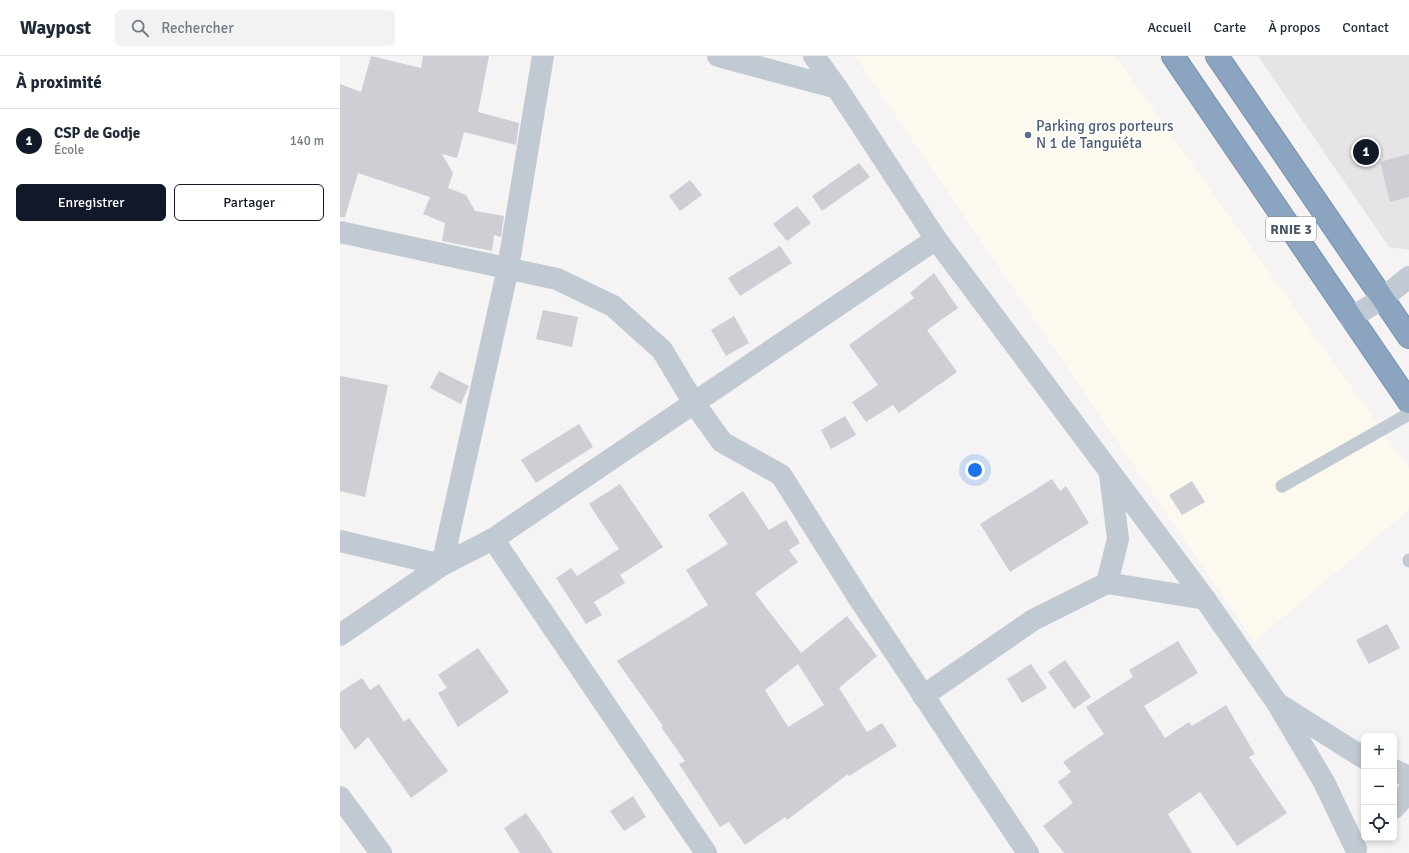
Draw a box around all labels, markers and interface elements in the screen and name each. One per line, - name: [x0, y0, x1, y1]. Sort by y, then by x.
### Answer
- search box: [115, 10, 395, 46]
- text: Waypost: [20, 16, 91, 40]
- icon: search: [129, 17, 151, 39]
- text: Rechercher: [161, 19, 234, 37]
- text: Accueil: [1147, 19, 1192, 36]
- text: Carte: [1214, 19, 1246, 36]
- text: À propos: [1268, 19, 1320, 36]
- text: Contact: [1342, 19, 1389, 36]
- text: À proximité: [16, 72, 102, 93]
- place label: Parking gros porteurs N 1 de Tanguiéta: [1036, 117, 1174, 152]
- text: CSP de Godje: [54, 124, 140, 142]
- marker: Parking gros porteurs N 1 de Tanguiéta: [1023, 130, 1033, 140]
- text: 1: [25, 133, 33, 149]
- text: 140 m: [290, 133, 324, 149]
- pin: 1: [1353, 137, 1379, 167]
- text: École: [54, 142, 84, 158]
- button: Enregistrer: [16, 184, 166, 221]
- button: Partager: [174, 184, 324, 221]
- road number: RNIE 3: [1266, 217, 1316, 241]
- your location: [965, 460, 985, 480]
- map controls: [1361, 733, 1397, 841]
- button: +: [1361, 733, 1397, 769]
- button: −: [1361, 769, 1397, 805]
- button: locate: [1361, 805, 1397, 841]

